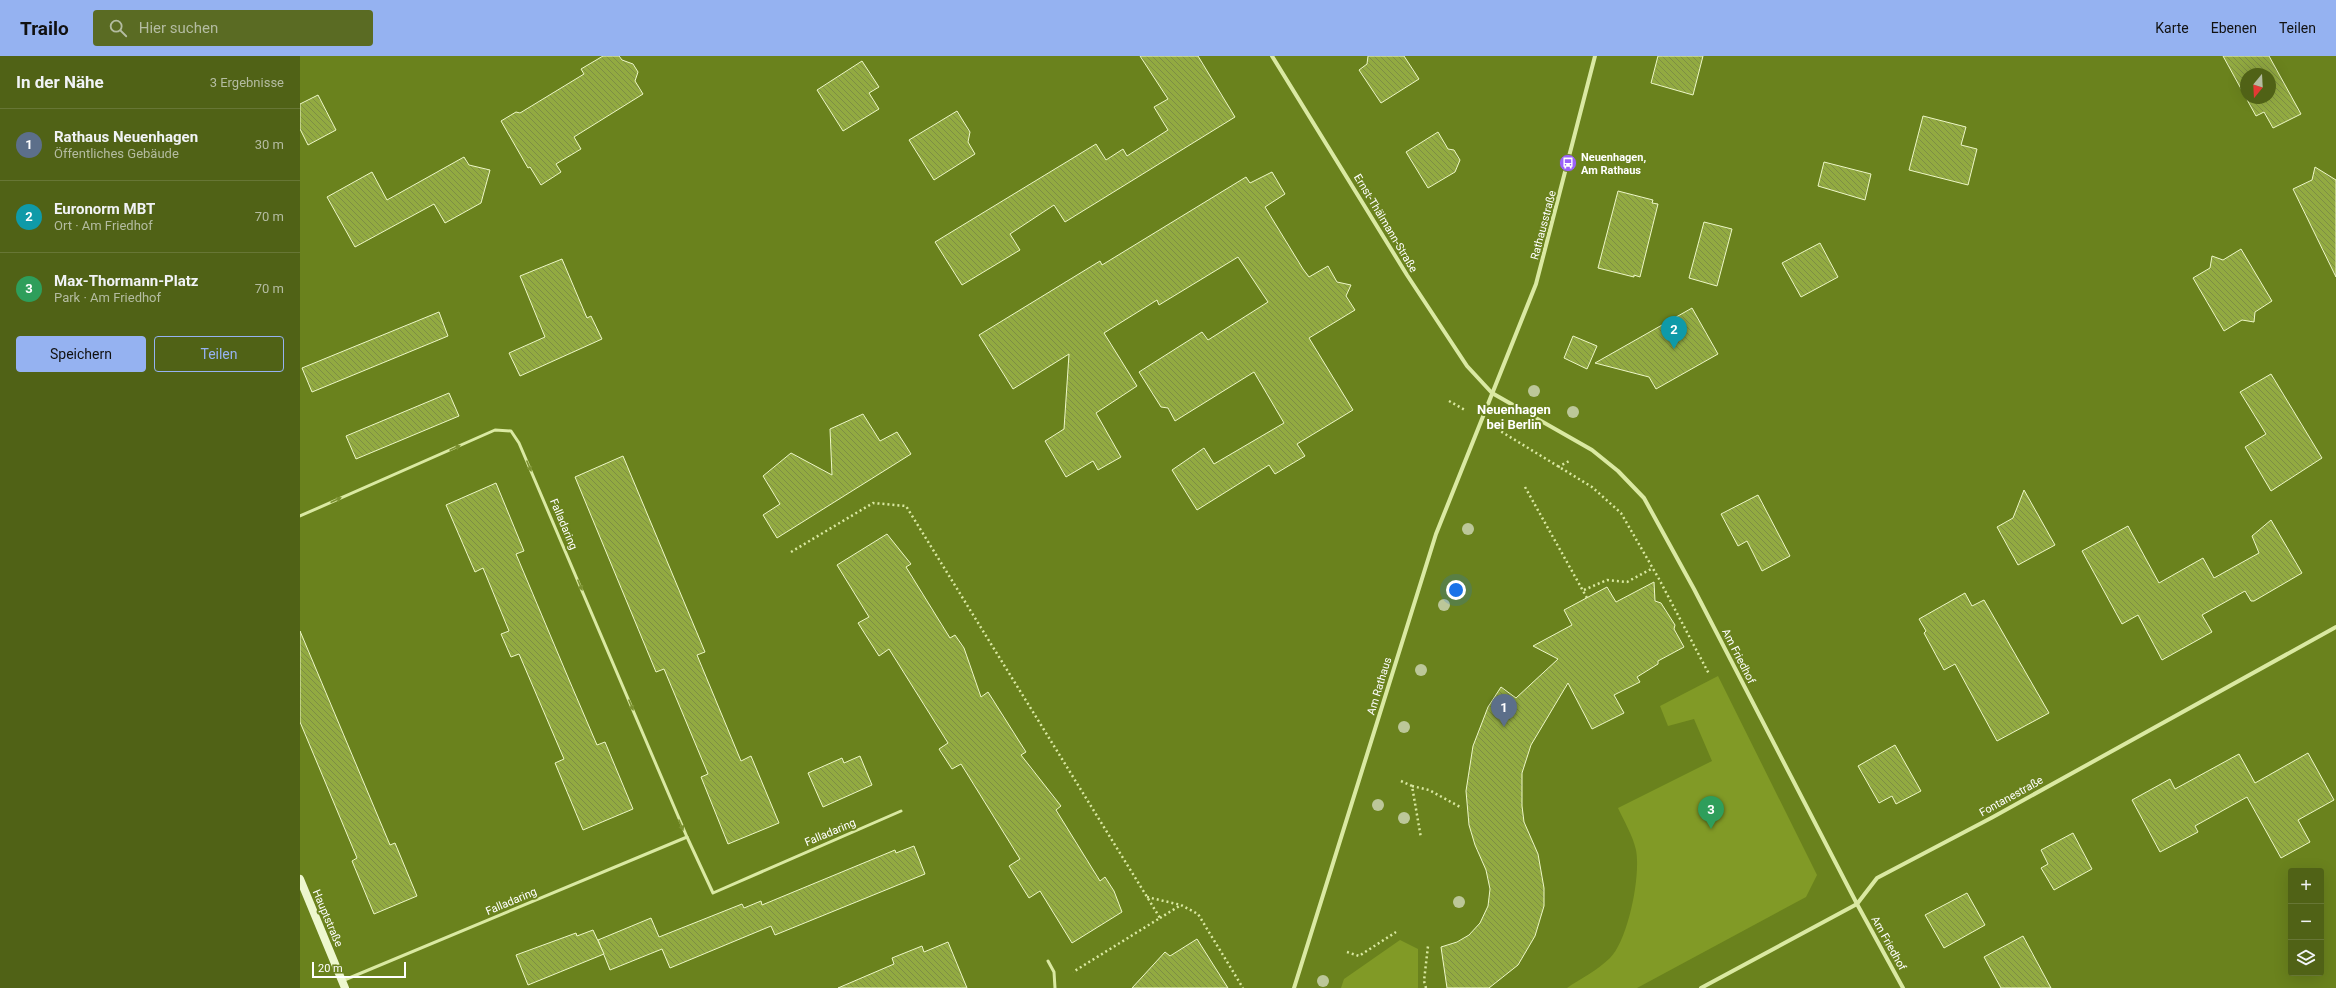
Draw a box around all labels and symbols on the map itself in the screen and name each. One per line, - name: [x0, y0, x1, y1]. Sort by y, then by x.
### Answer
- north arrow: [2240, 68, 2276, 104]
- place label: Neuenhagen, Am Rathaus: [1581, 151, 1646, 177]
- bus stop icon: Neuenhagen, Am Rathaus: [1558, 153, 1578, 173]
- street label: Ernst-Thälmann-Straße: [1351, 172, 1420, 275]
- street label: Rathausstraße: [1528, 189, 1559, 261]
- pin: 2: [1661, 316, 1687, 349]
- district label: Neuenhagen bei Berlin: [1477, 402, 1551, 432]
- one-way arrow: [449, 445, 460, 451]
- one-way arrow: [526, 460, 532, 471]
- one-way arrow: [330, 497, 342, 503]
- street label: Falladaring: [547, 497, 580, 552]
- one-way arrow: [577, 580, 583, 592]
- your location: [1446, 580, 1466, 600]
- street label: Am Friedhof: [1719, 627, 1758, 686]
- street label: Am Rathaus: [1365, 655, 1395, 717]
- pin: 1: [1491, 694, 1517, 727]
- one-way arrow: [628, 699, 634, 711]
- street label: Fontanestraße: [1977, 773, 2046, 819]
- pin: 3: [1698, 796, 1724, 829]
- street label: Falladaring: [803, 816, 858, 849]
- one-way arrow: [679, 819, 685, 831]
- street label: Falladaring: [484, 885, 539, 918]
- street label: Hauptstraße: [310, 888, 345, 949]
- street label: Am Friedhof: [1868, 914, 1909, 973]
- scale bar: [312, 960, 406, 979]

